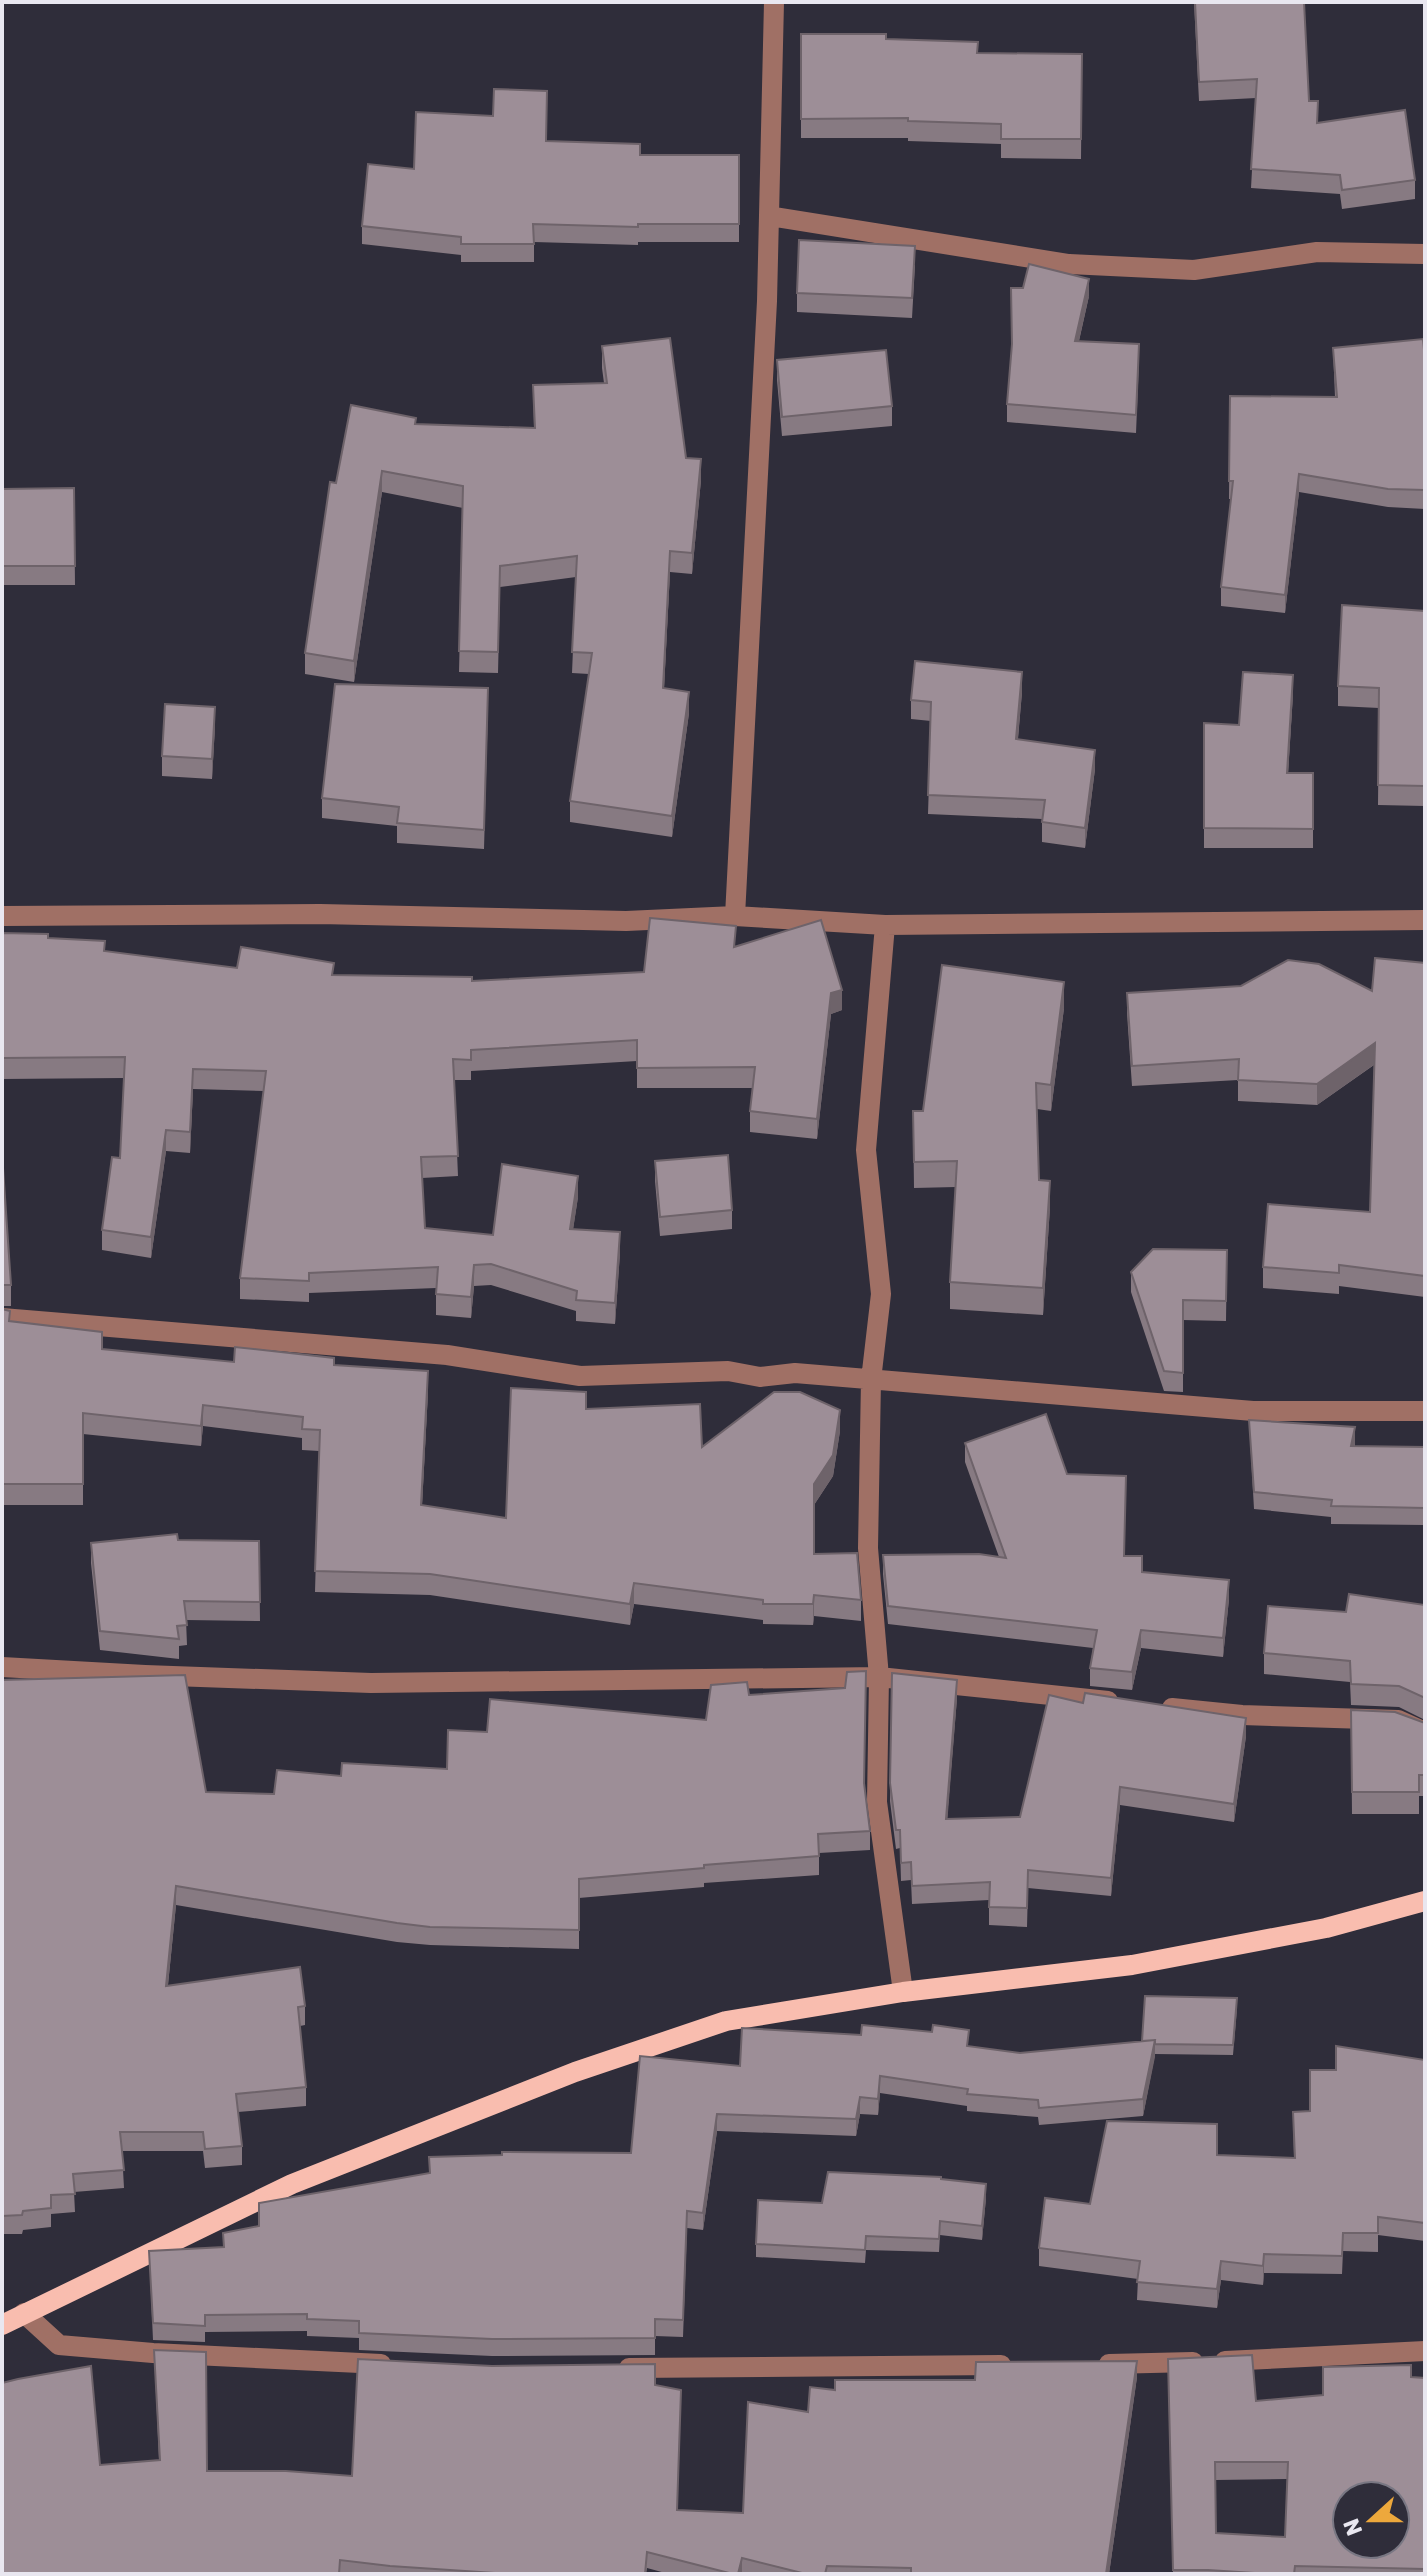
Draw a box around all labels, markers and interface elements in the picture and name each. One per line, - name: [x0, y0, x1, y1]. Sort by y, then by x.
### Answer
- north arrow: [1331, 2480, 1411, 2560]
- text: N: [1337, 2515, 1368, 2539]

